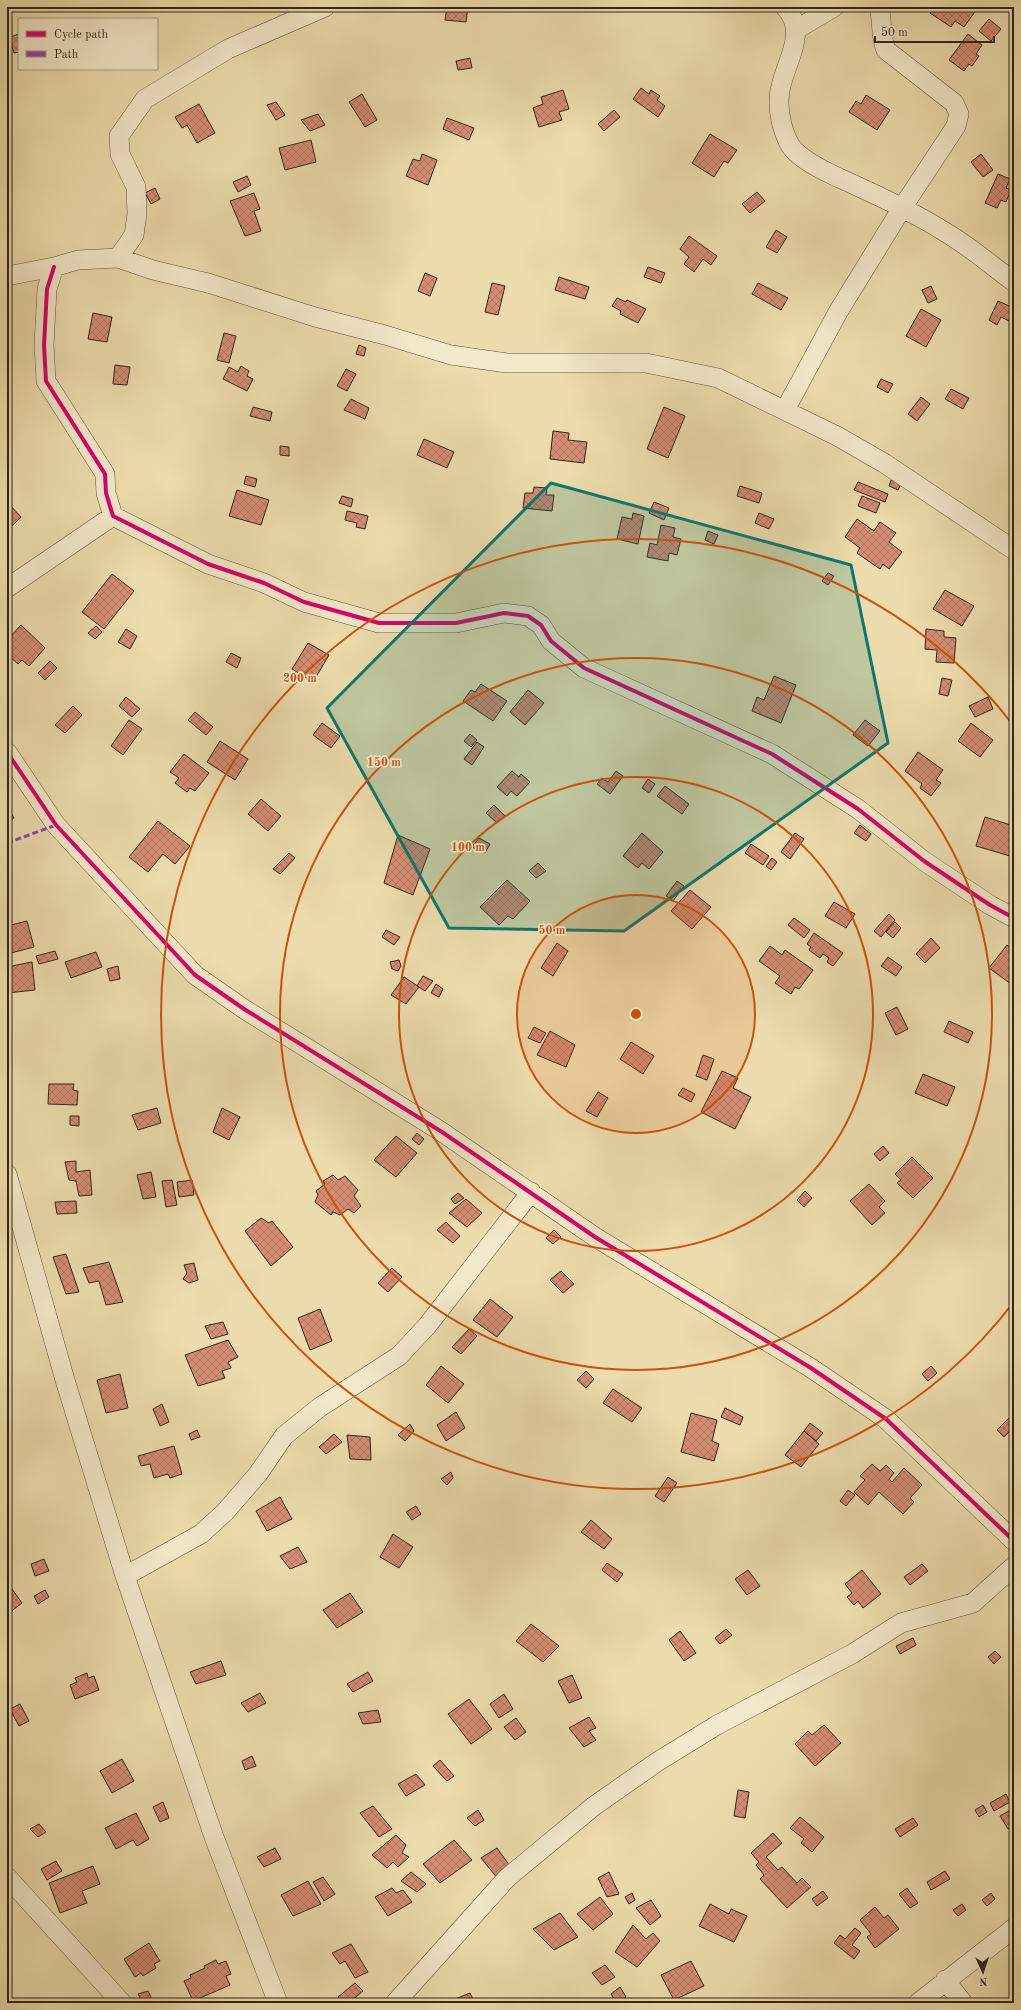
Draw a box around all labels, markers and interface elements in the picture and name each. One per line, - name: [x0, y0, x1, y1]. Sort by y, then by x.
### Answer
- legend: [18, 18, 158, 70]
- scale bar: [875, 18, 994, 44]
- text: 50 m: [881, 26, 908, 39]
- text: Cycle path: [54, 29, 109, 41]
- text: Path: [54, 49, 79, 61]
- text: 200 m: [283, 673, 317, 685]
- text: 150 m: [367, 756, 401, 769]
- text: 100 m: [451, 842, 485, 854]
- text: 50 m: [539, 924, 566, 937]
- centre of rings: [629, 1007, 643, 1021]
- north arrow: [963, 1952, 1003, 1992]
- text: N: [978, 1975, 988, 1986]

